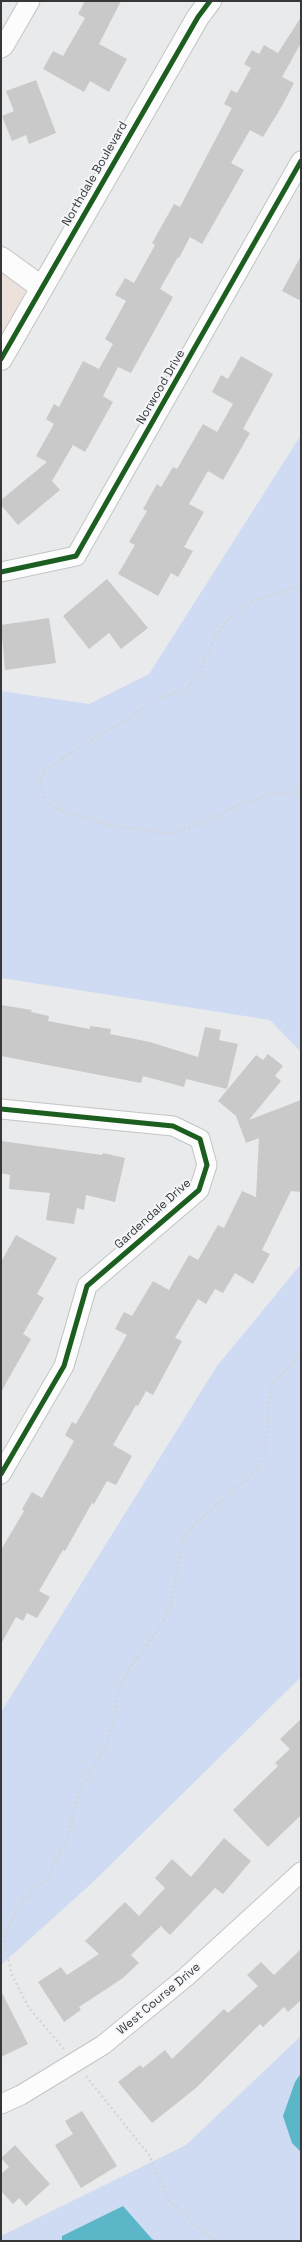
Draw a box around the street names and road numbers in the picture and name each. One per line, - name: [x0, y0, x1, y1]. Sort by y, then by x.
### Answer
- street label: Northdale Boulevard: [59, 119, 131, 229]
- street label: Norwood Drive: [134, 347, 188, 427]
- street label: Gardendale Drive: [112, 1176, 194, 1252]
- street label: West Course Drive: [114, 1960, 204, 2038]

